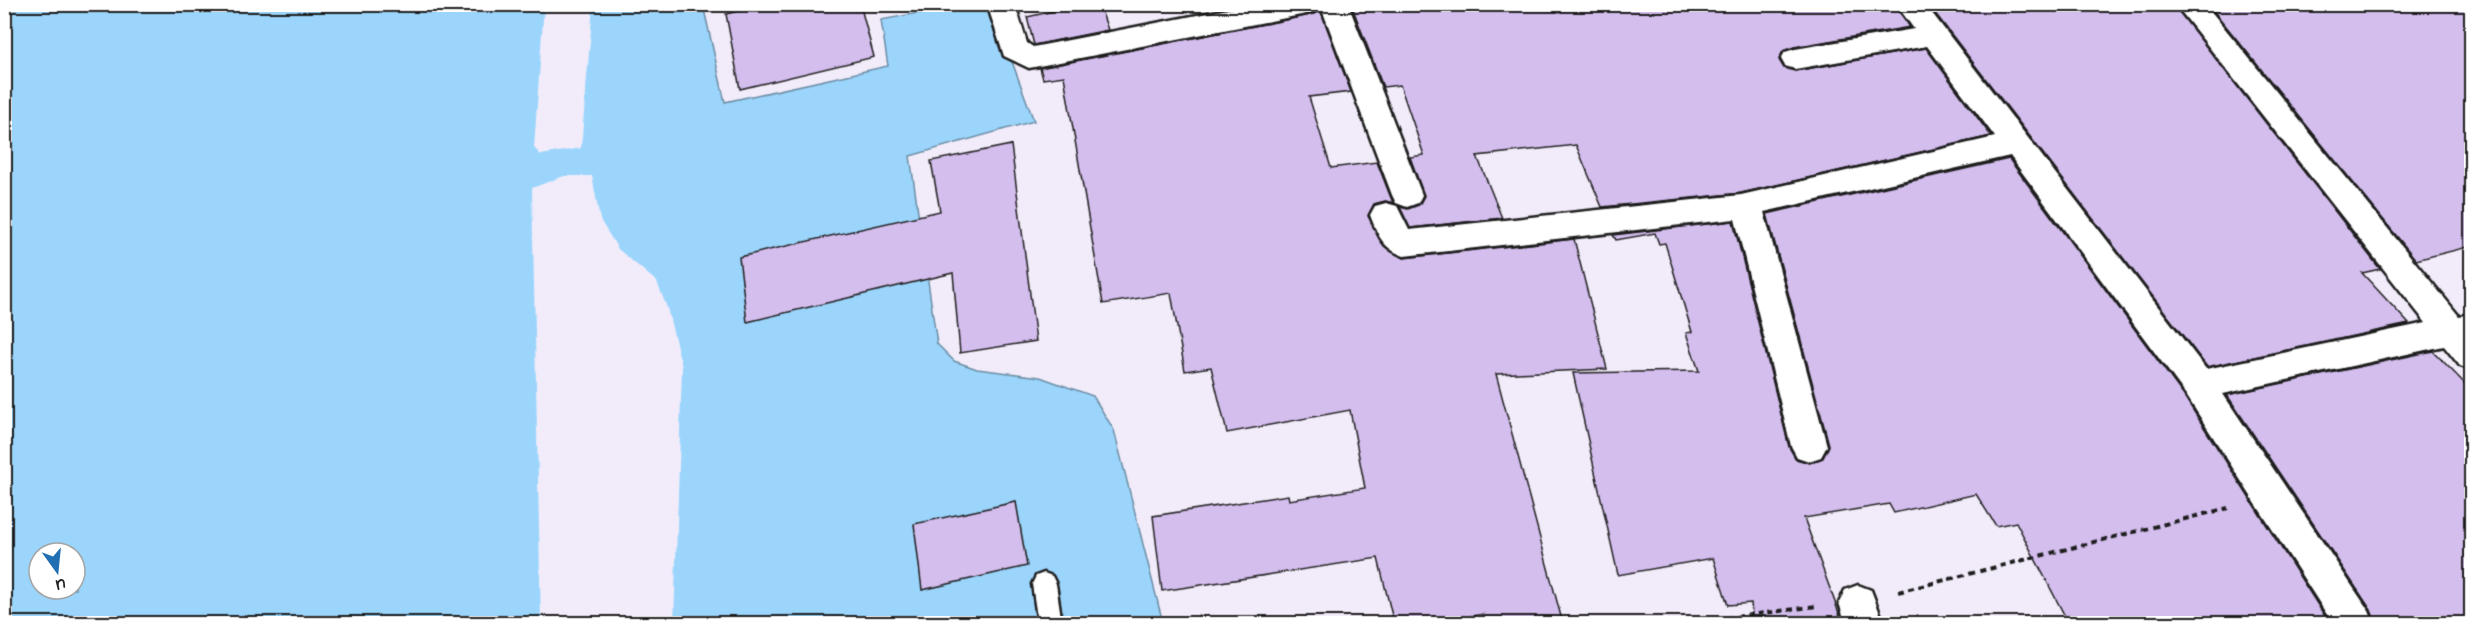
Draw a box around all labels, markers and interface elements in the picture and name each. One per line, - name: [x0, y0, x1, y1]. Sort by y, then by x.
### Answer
- north arrow: [27, 541, 87, 601]
- text: U: [53, 573, 68, 596]

